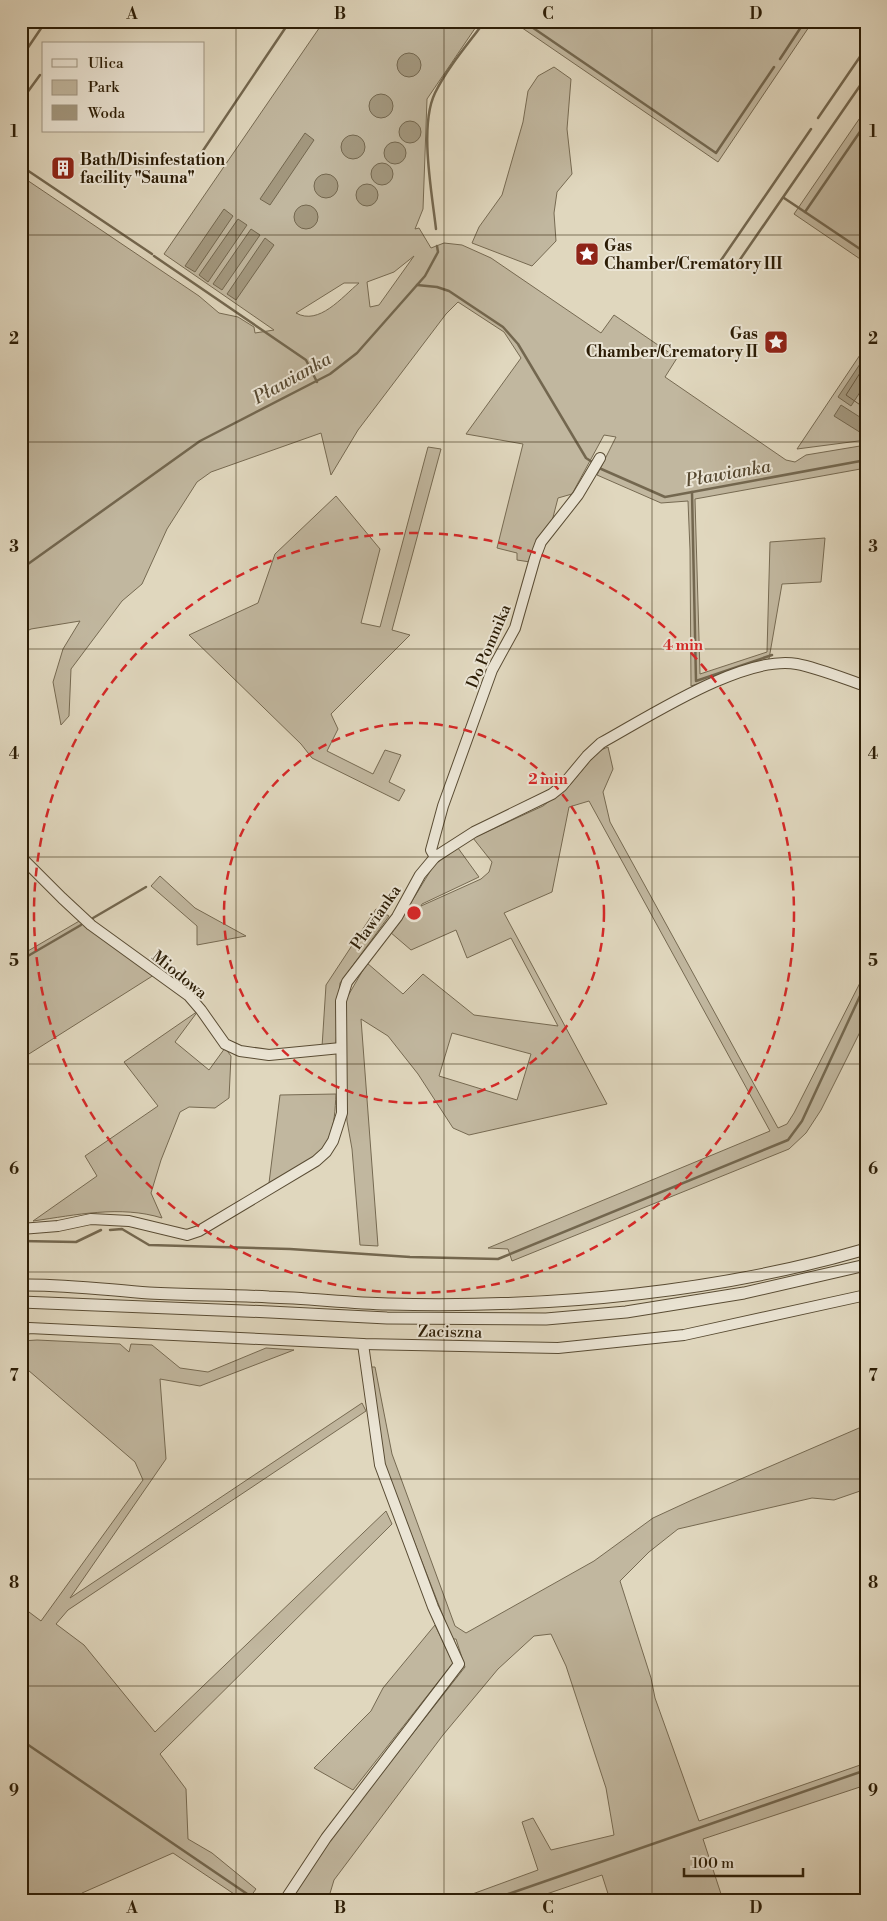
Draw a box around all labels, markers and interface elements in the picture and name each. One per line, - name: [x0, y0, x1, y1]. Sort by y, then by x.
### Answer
- text: A: [125, 4, 138, 24]
- text: B: [334, 4, 346, 24]
- text: C: [542, 4, 554, 24]
- text: D: [750, 4, 763, 24]
- legend: [42, 42, 205, 132]
- text: Ulica: [88, 54, 124, 73]
- text: Park: [88, 78, 120, 97]
- text: Woda: [87, 104, 126, 123]
- text: 1: [10, 122, 18, 142]
- text: 1: [869, 122, 877, 142]
- place label: Bath/Disinfestation facility "Sauna": [80, 150, 225, 188]
- building icon: Bath/Disinfestation facility "Sauna": [50, 155, 76, 181]
- place label: Gas Chamber/Crematory III: [604, 236, 782, 274]
- place icon: Gas Chamber/Crematory III: [574, 241, 600, 267]
- place label: Gas Chamber/Crematory II: [586, 324, 758, 362]
- text: 2: [9, 329, 19, 349]
- place icon: Gas Chamber/Crematory II: [763, 329, 789, 355]
- text: 2: [868, 329, 878, 349]
- water label: Pławianka: [248, 347, 336, 410]
- water label: Pławianka: [683, 455, 774, 492]
- text: 3: [9, 537, 19, 557]
- text: 3: [868, 537, 878, 557]
- street label: Do Pomnika: [462, 601, 516, 691]
- text: 4 min: [663, 636, 704, 655]
- text: 4: [9, 744, 20, 764]
- text: 4: [868, 744, 879, 764]
- text: 2 min: [528, 770, 568, 789]
- street label: Pławianka: [346, 881, 406, 954]
- centre of rings: [405, 904, 423, 922]
- street label: Miodowa: [148, 946, 212, 1004]
- text: 5: [9, 951, 19, 971]
- text: 5: [868, 951, 878, 971]
- text: 6: [9, 1159, 19, 1179]
- text: 6: [868, 1159, 878, 1179]
- street label: Zaciszna: [418, 1321, 483, 1343]
- text: 7: [9, 1366, 19, 1386]
- text: 7: [868, 1366, 878, 1386]
- text: 8: [9, 1573, 19, 1593]
- text: 8: [868, 1573, 878, 1593]
- text: 9: [9, 1781, 19, 1801]
- text: 9: [868, 1781, 878, 1801]
- scale bar: [684, 1846, 803, 1878]
- text: 100 m: [692, 1854, 734, 1873]
- text: A: [125, 1898, 138, 1918]
- text: B: [334, 1898, 346, 1918]
- text: C: [542, 1898, 554, 1918]
- text: D: [750, 1898, 763, 1918]

